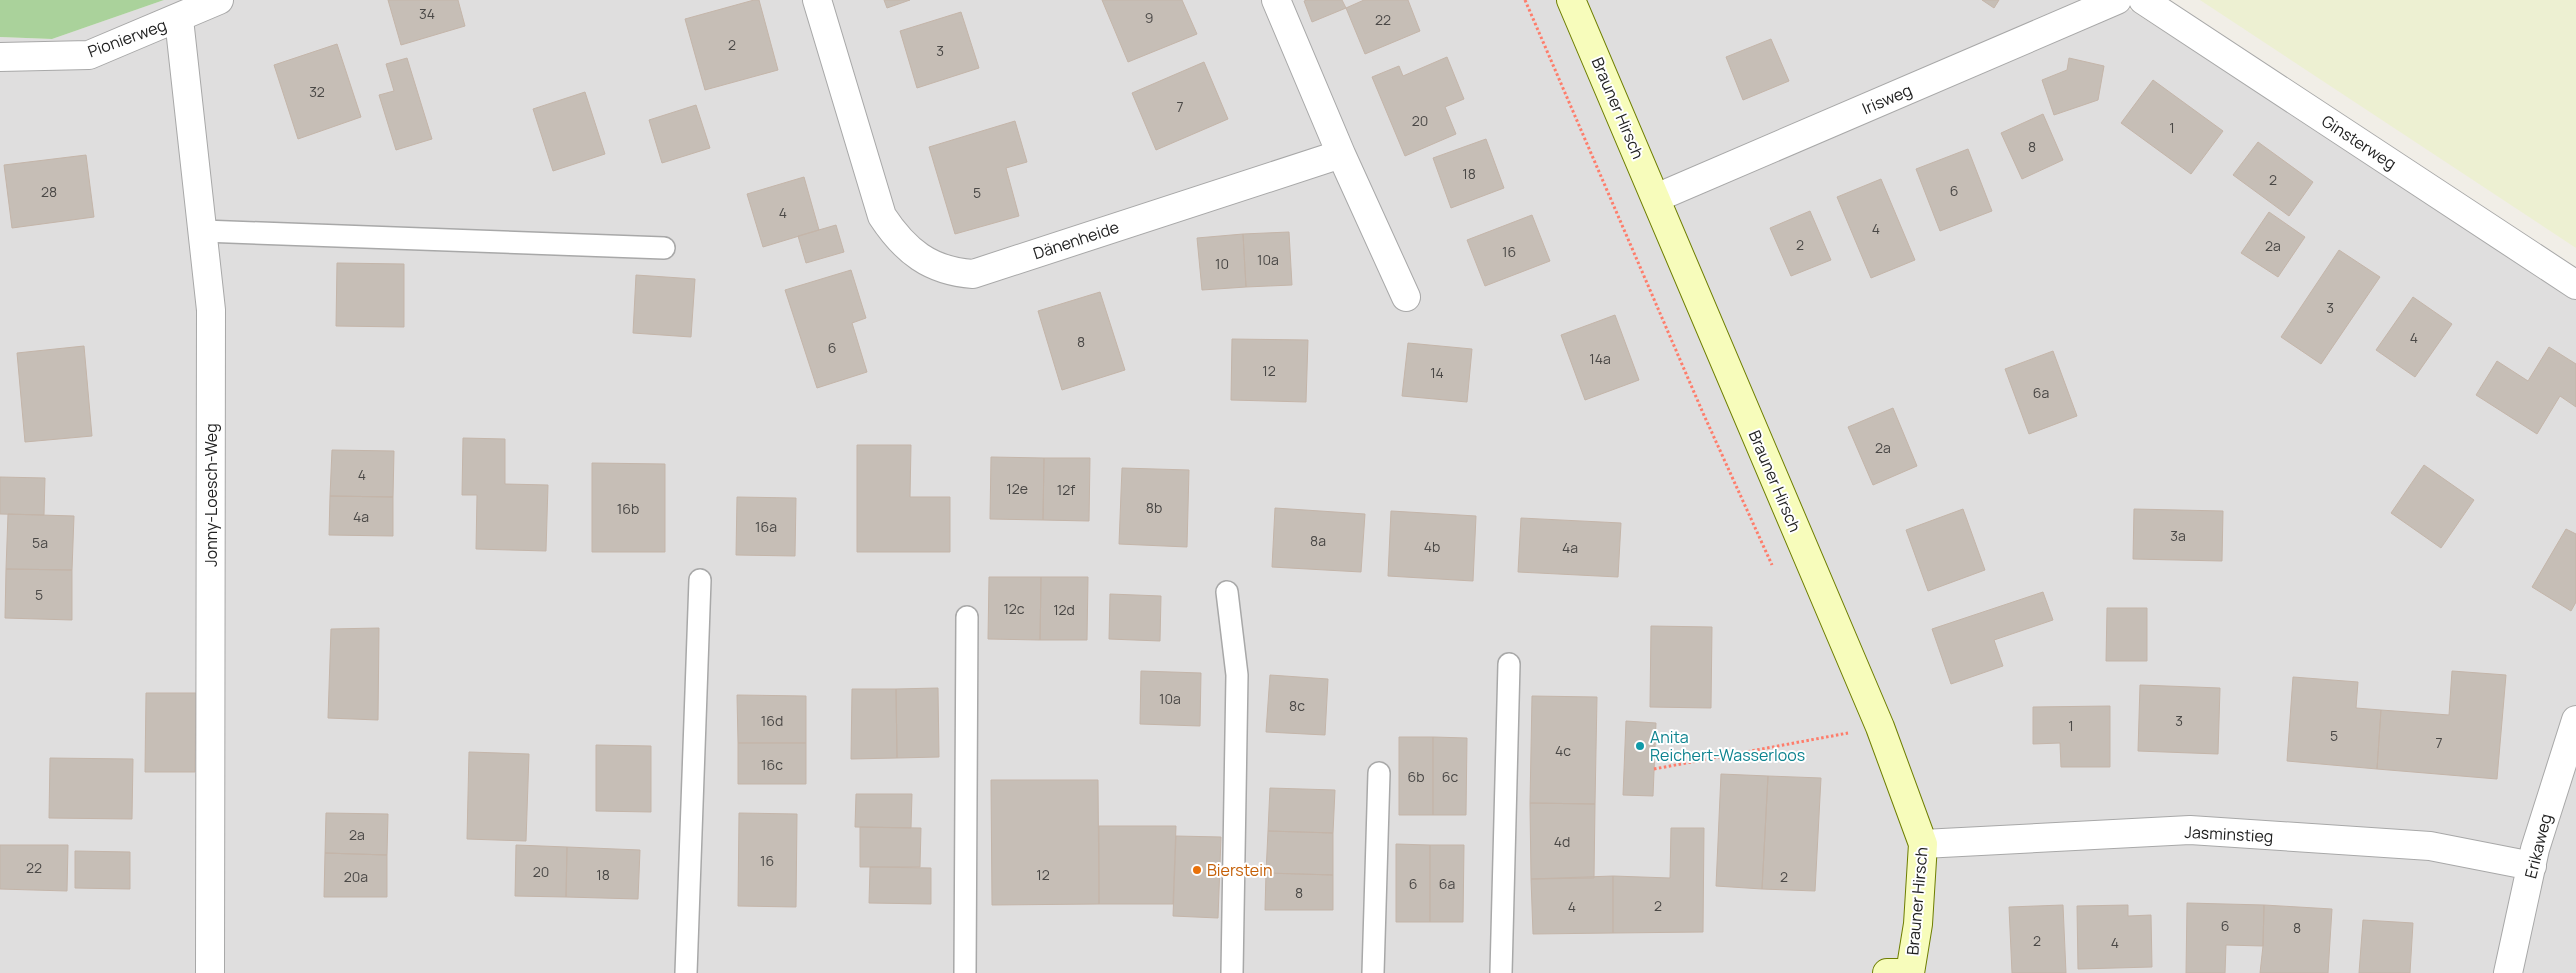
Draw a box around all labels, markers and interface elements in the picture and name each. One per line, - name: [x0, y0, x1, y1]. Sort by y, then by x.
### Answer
- house number: 34: [419, 4, 435, 23]
- house number: 9: [1145, 8, 1153, 27]
- house number: 22: [1375, 10, 1391, 29]
- street label: Pionierweg: [85, 14, 169, 62]
- house number: 2: [728, 35, 736, 54]
- house number: 3: [936, 41, 944, 60]
- street label: Brauner Hirsch: [1587, 54, 1649, 162]
- street label: Irisweg: [1859, 79, 1915, 119]
- house number: 32: [309, 82, 325, 101]
- house number: 7: [1176, 97, 1184, 116]
- street label: Ginsterweg: [2317, 110, 2401, 174]
- house number: 20: [1412, 111, 1428, 130]
- house number: 1: [2169, 118, 2175, 137]
- house number: 8: [2028, 137, 2036, 156]
- house number: 18: [1462, 164, 1476, 183]
- house number: 2: [2269, 170, 2277, 189]
- house number: 6: [1950, 181, 1958, 200]
- house number: 28: [41, 182, 57, 201]
- house number: 5: [973, 183, 981, 202]
- house number: 4: [779, 203, 787, 222]
- street label: Dänenheide: [1030, 216, 1122, 264]
- house number: 4: [1872, 219, 1880, 238]
- house number: 2: [1796, 235, 1804, 254]
- house number: 2a: [2265, 236, 2281, 255]
- house number: 16: [1502, 242, 1516, 261]
- house number: 10a: [1257, 250, 1279, 269]
- house number: 10: [1215, 254, 1229, 273]
- house number: 3: [2326, 298, 2334, 317]
- house number: 4: [2410, 328, 2418, 347]
- house number: 8: [1077, 332, 1085, 351]
- house number: 6: [828, 338, 836, 357]
- house number: 14a: [1589, 349, 1611, 368]
- house number: 12: [1262, 361, 1276, 380]
- house number: 14: [1430, 363, 1444, 382]
- house number: 6a: [2033, 383, 2049, 402]
- street label: Jonny-Loesch-Weg: [200, 423, 222, 567]
- street label: Brauner Hirsch: [1744, 427, 1806, 535]
- house number: 2a: [1875, 438, 1891, 457]
- house number: 4: [358, 465, 366, 484]
- house number: 12e: [1006, 479, 1028, 498]
- house number: 12f: [1057, 480, 1075, 499]
- house number: 8b: [1146, 498, 1162, 517]
- house number: 16b: [617, 499, 639, 518]
- house number: 4a: [353, 507, 369, 526]
- house number: 16a: [755, 517, 777, 536]
- house number: 3a: [2170, 526, 2186, 545]
- house number: 8a: [1310, 531, 1326, 550]
- house number: 5a: [32, 533, 48, 552]
- house number: 4b: [1424, 537, 1440, 556]
- house number: 4a: [1562, 538, 1578, 557]
- house number: 5: [35, 585, 43, 604]
- house number: 12c: [1003, 599, 1025, 618]
- house number: 12d: [1053, 600, 1075, 619]
- house number: 10a: [1159, 689, 1181, 708]
- house number: 8c: [1289, 696, 1305, 715]
- house number: 16d: [761, 711, 783, 730]
- house number: 3: [2175, 711, 2183, 730]
- house number: 1: [2068, 716, 2074, 735]
- place label: Anita Reichert-Wasserloos: [1650, 726, 1805, 766]
- house number: 5: [2330, 726, 2338, 745]
- house number: 7: [2435, 733, 2443, 752]
- marker: Anita Reichert-Wasserloos: [1634, 740, 1646, 752]
- house number: 4c: [1555, 741, 1571, 760]
- house number: 16c: [761, 755, 783, 774]
- house number: 6b: [1408, 767, 1424, 786]
- house number: 6c: [1442, 767, 1458, 786]
- street label: Erikaweg: [2519, 811, 2557, 881]
- street label: Jasminstieg: [2184, 821, 2274, 847]
- house number: 2a: [349, 825, 365, 844]
- house number: 4d: [1554, 832, 1570, 851]
- street label: Brauner Hirsch: [1901, 846, 1933, 956]
- house number: 16: [760, 851, 774, 870]
- house number: 22: [26, 858, 42, 877]
- place label: Bierstein: [1207, 859, 1272, 881]
- house number: 20: [533, 862, 549, 881]
- marker: Bierstein: [1191, 864, 1203, 876]
- house number: 18: [596, 865, 610, 884]
- house number: 12: [1036, 865, 1050, 884]
- house number: 20a: [344, 867, 368, 886]
- house number: 2: [1780, 867, 1788, 886]
- house number: 6: [1409, 874, 1417, 893]
- house number: 6a: [1439, 874, 1455, 893]
- house number: 8: [1295, 883, 1303, 902]
- house number: 2: [1654, 896, 1662, 915]
- house number: 4: [1568, 897, 1576, 916]
- house number: 6: [2221, 916, 2229, 935]
- house number: 8: [2293, 918, 2301, 937]
- house number: 2: [2033, 931, 2041, 950]
- house number: 4: [2111, 933, 2119, 952]

